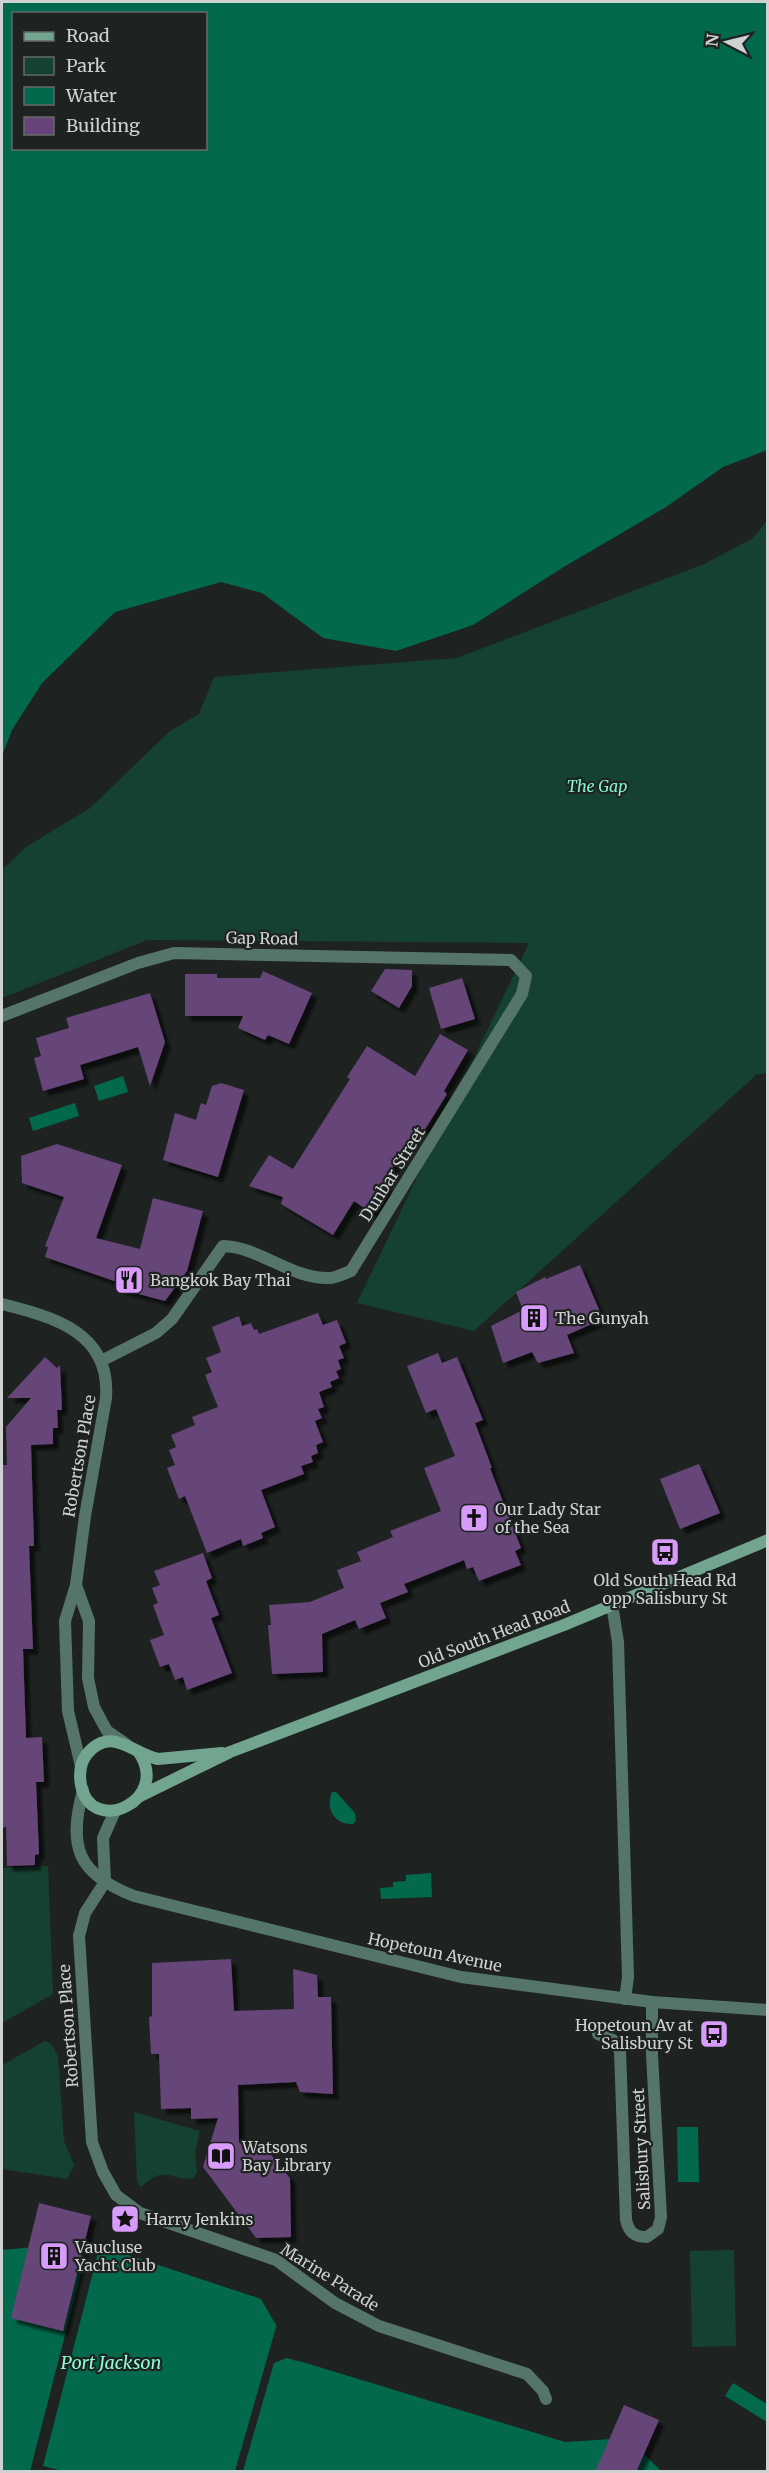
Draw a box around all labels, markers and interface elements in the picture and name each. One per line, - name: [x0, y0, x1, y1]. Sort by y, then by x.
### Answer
- legend: [12, 12, 207, 150]
- north arrow: [697, 12, 757, 72]
- text: Road: [66, 24, 110, 47]
- text: N: [701, 32, 723, 48]
- text: Park: [66, 54, 107, 77]
- text: Water: [65, 84, 117, 107]
- text: Building: [66, 114, 140, 137]
- park label: The Gap: [567, 776, 627, 796]
- street label: Gap Road: [226, 927, 299, 949]
- street label: Dunbar Street: [355, 1122, 429, 1225]
- restaurant icon: Bangkok Bay Thai: [113, 1264, 145, 1296]
- place label: Bangkok Bay Thai: [150, 1270, 291, 1290]
- building icon: The Gunyah: [518, 1302, 550, 1334]
- place label: The Gunyah: [555, 1308, 649, 1328]
- street label: Robertson Place: [58, 1393, 100, 1519]
- place label: Our Lady Star of the Sea: [495, 1499, 601, 1537]
- church icon: Our Lady Star of the Sea: [458, 1502, 490, 1534]
- bus stop icon: Old South Head Rd opp Salisbury St: [649, 1536, 681, 1568]
- place label: Old South Head Rd opp Salisbury St: [594, 1570, 737, 1608]
- street label: Old South Head Road: [415, 1596, 573, 1672]
- street label: Hopetoun Avenue: [366, 1928, 504, 1976]
- street label: Robertson Place: [54, 1964, 82, 2088]
- place label: Hopetoun Av at Salisbury St: [575, 2015, 694, 2053]
- bus stop icon: Hopetoun Av at Salisbury St: [698, 2018, 730, 2050]
- street label: Salisbury Street: [628, 2087, 654, 2211]
- place label: Watsons Bay Library: [241, 2137, 332, 2175]
- library icon: Watsons Bay Library: [205, 2140, 237, 2172]
- place icon: Harry Jenkins: [109, 2203, 141, 2235]
- place label: Harry Jenkins: [146, 2209, 254, 2229]
- place label: Vaucluse Yacht Club: [74, 2237, 156, 2275]
- street label: Marine Parade: [277, 2239, 383, 2315]
- building icon: Vaucluse Yacht Club: [38, 2240, 70, 2272]
- water label: Port Jackson: [61, 2351, 161, 2374]

